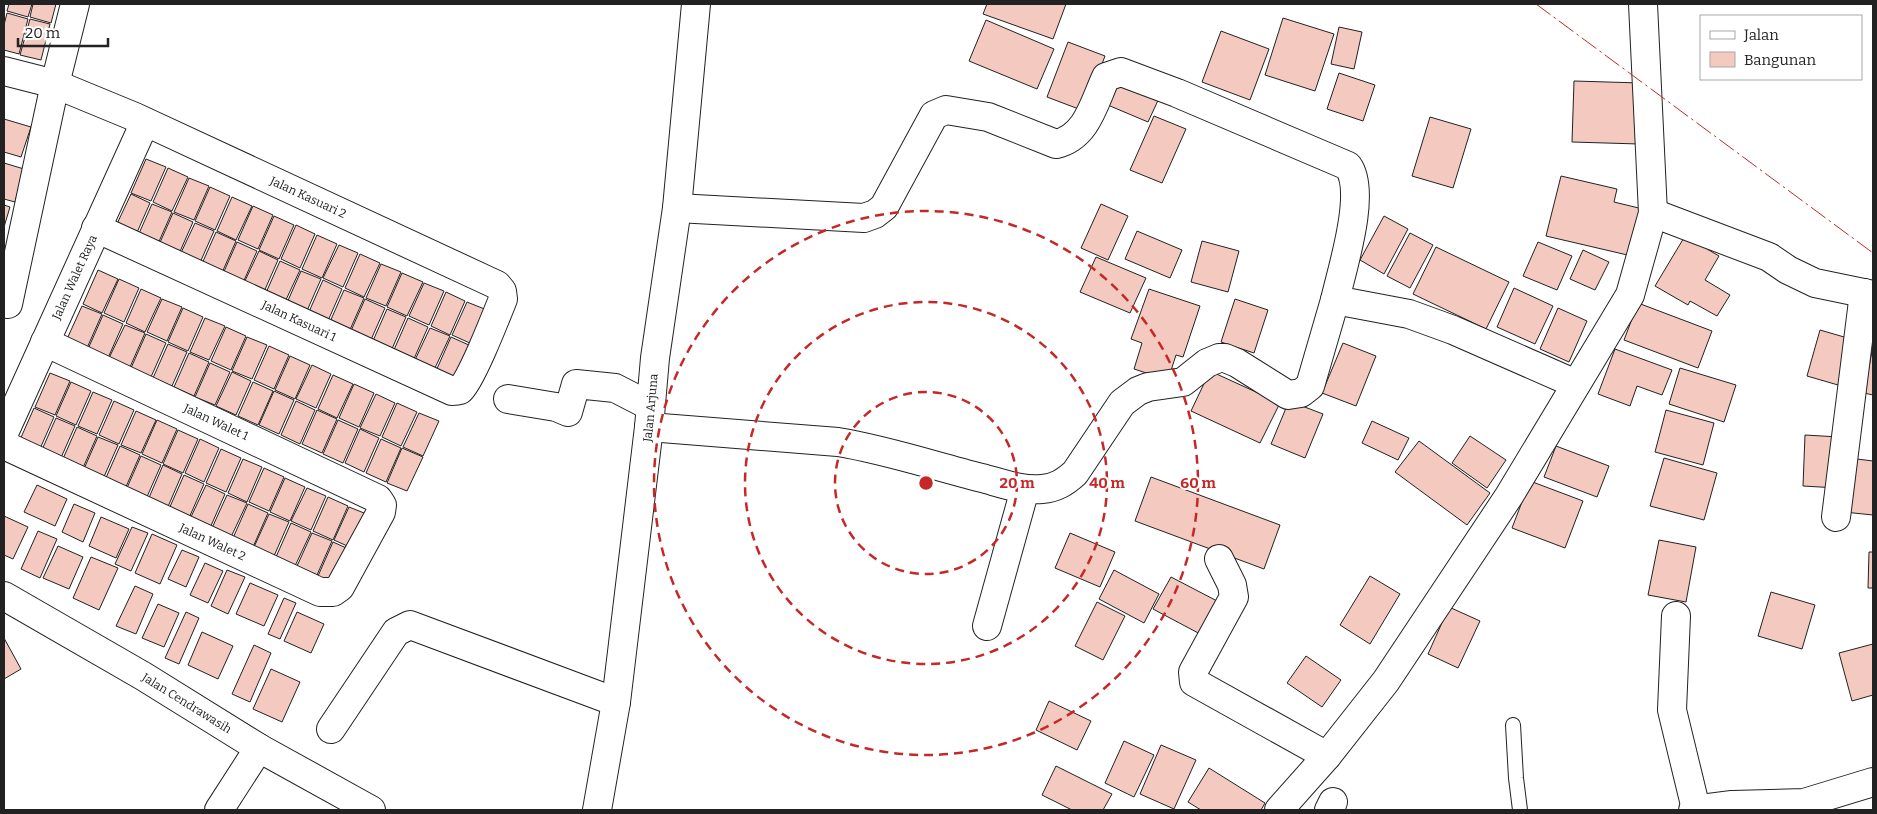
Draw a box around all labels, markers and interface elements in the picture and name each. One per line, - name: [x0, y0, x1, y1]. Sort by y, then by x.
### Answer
- scale bar: [18, 15, 108, 47]
- legend: [1700, 15, 1862, 80]
- text: 20 m: [25, 24, 61, 42]
- text: Jalan: [1743, 26, 1779, 44]
- text: Bangunan: [1744, 51, 1816, 69]
- street label: Jalan Kasuari 2: [267, 173, 348, 221]
- street label: Jalan Walet Raya: [49, 232, 100, 323]
- street label: Jalan Kasuari 1: [259, 297, 339, 344]
- street label: Jalan Arjuna: [640, 372, 661, 444]
- street label: Jalan Walet 1: [181, 401, 251, 443]
- centre of rings: [917, 474, 935, 492]
- text: 20 m: [1000, 474, 1035, 492]
- text: 40 m: [1089, 474, 1126, 492]
- text: 60 m: [1180, 474, 1216, 492]
- street label: Jalan Walet 2: [176, 520, 248, 563]
- street label: Jalan Cendrawasih: [139, 670, 235, 737]

